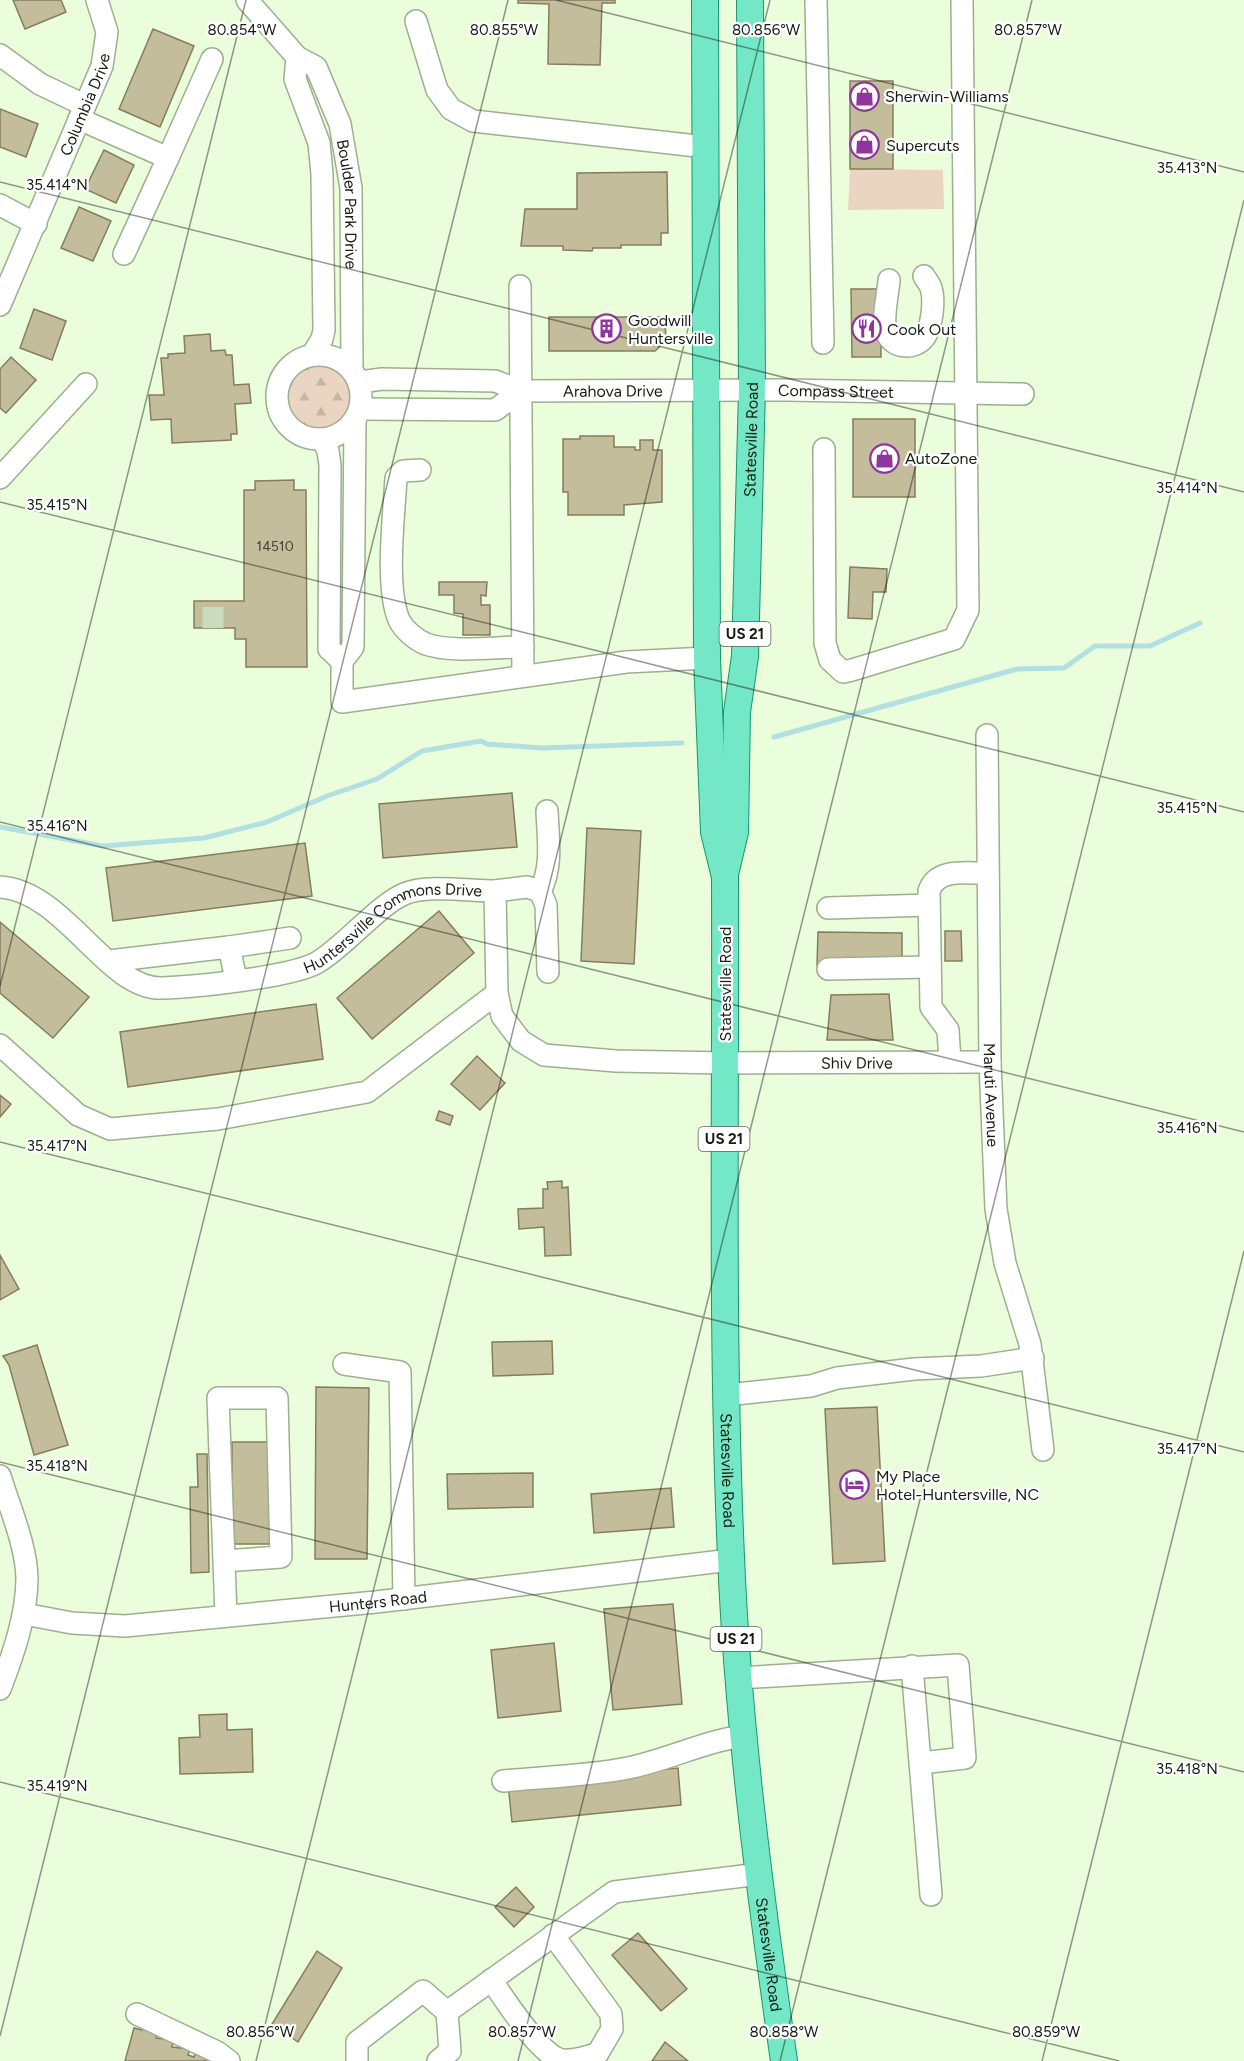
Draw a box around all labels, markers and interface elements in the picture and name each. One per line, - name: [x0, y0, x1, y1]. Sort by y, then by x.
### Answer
- text: 80.854°W: [207, 21, 277, 39]
- text: 80.855°W: [470, 21, 539, 39]
- text: 80.856°W: [732, 21, 801, 39]
- text: 80.857°W: [994, 21, 1062, 39]
- street label: Columbia Drive: [56, 52, 114, 159]
- shop icon: Sherwin-Williams: [848, 80, 880, 112]
- place label: Sherwin-Williams: [885, 87, 1009, 106]
- shop icon: Supercuts: [849, 129, 881, 161]
- place label: Supercuts: [886, 136, 959, 155]
- street label: Boulder Park Drive: [333, 138, 360, 269]
- text: 35.413°N: [1157, 159, 1217, 177]
- text: 35.414°N: [26, 176, 88, 194]
- place label: Goodwill Huntersville: [628, 311, 714, 348]
- building icon: Goodwill Huntersville: [591, 313, 623, 345]
- restaurant icon: Cook Out: [850, 313, 882, 345]
- place label: Cook Out: [887, 320, 956, 339]
- street label: Arahova Drive: [563, 381, 663, 401]
- street label: Compass Street: [778, 381, 894, 402]
- street label: Statesville Road: [740, 382, 762, 497]
- shop icon: AutoZone: [868, 442, 900, 474]
- place label: AutoZone: [905, 449, 978, 468]
- text: 35.414°N: [1156, 479, 1218, 497]
- text: 35.415°N: [26, 496, 88, 514]
- house number: 14510: [256, 538, 294, 555]
- road number: US 21: [720, 622, 771, 646]
- text: 35.415°N: [1156, 799, 1218, 817]
- text: 35.416°N: [26, 817, 88, 835]
- street label: Huntersville Commons Drive: [301, 880, 483, 977]
- street label: Statesville Road: [716, 927, 735, 1041]
- street label: Maruti Avenue: [980, 1043, 1002, 1148]
- street label: Shiv Drive: [821, 1053, 893, 1073]
- text: 35.416°N: [1156, 1119, 1218, 1137]
- road number: US 21: [698, 1127, 750, 1151]
- text: 35.417°N: [27, 1137, 87, 1155]
- street label: Statesville Road: [716, 1413, 739, 1528]
- text: 35.417°N: [1157, 1440, 1217, 1458]
- text: 35.418°N: [26, 1457, 88, 1475]
- place label: My Place Hotel-Huntersville, NC: [876, 1467, 1039, 1504]
- hotel icon: My Place Hotel-Huntersville, NC: [839, 1469, 871, 1501]
- street label: Hunters Road: [328, 1587, 428, 1616]
- road number: US 21: [710, 1627, 762, 1651]
- text: 35.418°N: [1156, 1760, 1218, 1778]
- text: 35.419°N: [26, 1777, 88, 1795]
- street label: Statesville Road: [752, 1896, 786, 2013]
- text: 80.856°W: [226, 2023, 295, 2041]
- text: 80.857°W: [488, 2023, 556, 2041]
- text: 80.858°W: [750, 2023, 819, 2041]
- text: 80.859°W: [1012, 2023, 1081, 2041]

